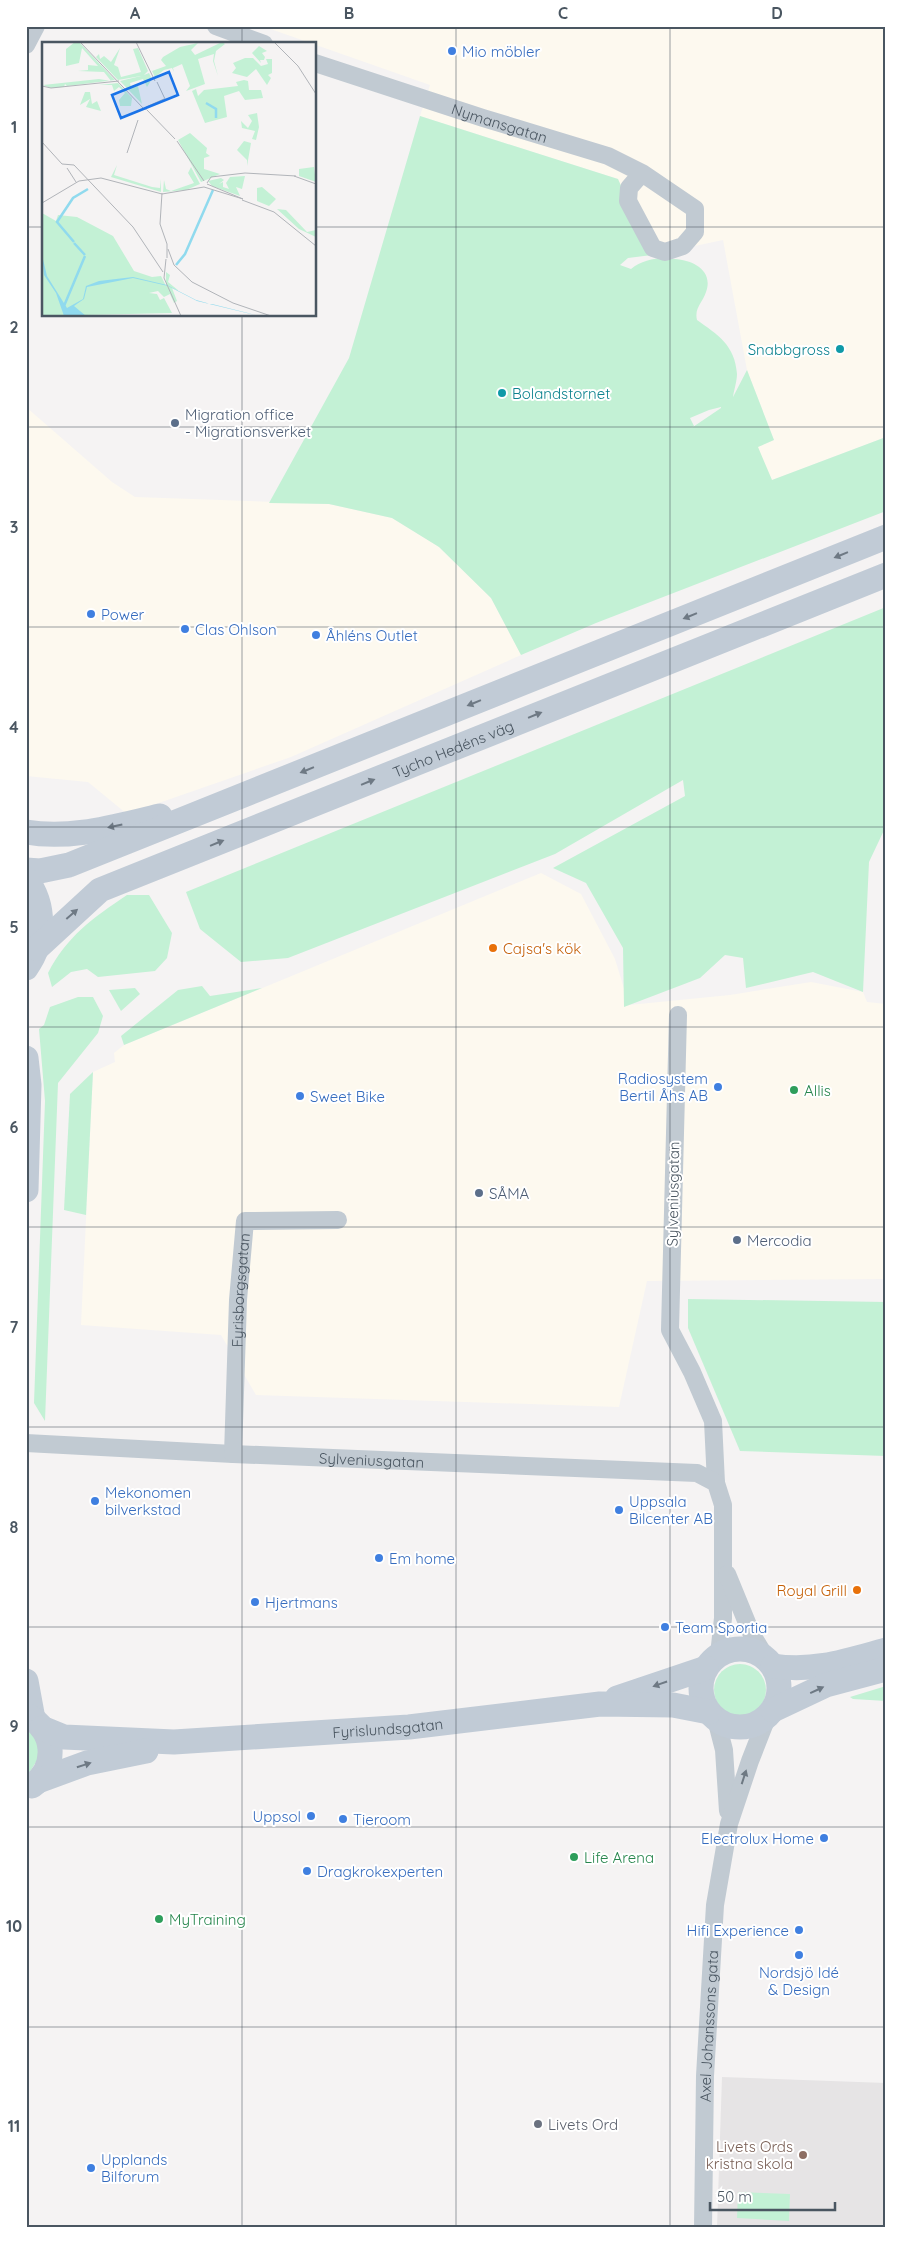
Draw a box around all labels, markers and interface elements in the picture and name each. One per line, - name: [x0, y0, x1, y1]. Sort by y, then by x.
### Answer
- text: A: [130, 3, 141, 23]
- text: B: [344, 3, 354, 23]
- text: C: [558, 3, 568, 23]
- text: D: [771, 3, 783, 23]
- inset map: [42, 42, 316, 316]
- place label: Mio möbler: [462, 42, 540, 61]
- marker: Mio möbler: [446, 45, 458, 57]
- street label: Nymansgatan: [449, 99, 550, 147]
- text: 1: [11, 117, 17, 137]
- text: 2: [9, 317, 19, 337]
- place label: Snabbgross: [748, 340, 830, 359]
- marker: Snabbgross: [834, 343, 846, 355]
- place label: Bolandstornet: [512, 384, 610, 403]
- marker: Bolandstornet: [496, 387, 508, 399]
- place label: Migration office - Migrationsverket: [185, 405, 311, 441]
- marker: Migration office - Migrationsverket: [169, 417, 181, 429]
- text: 3: [10, 517, 18, 537]
- one-way arrow: [833, 552, 848, 559]
- place label: Power: [101, 605, 145, 624]
- marker: Power: [85, 608, 97, 620]
- one-way arrow: [683, 612, 697, 620]
- place label: Clas Ohlson: [195, 620, 277, 639]
- marker: Clas Ohlson: [179, 623, 191, 635]
- place label: Åhléns Outlet: [326, 626, 418, 645]
- marker: Åhléns Outlet: [310, 629, 322, 641]
- one-way arrow: [467, 699, 481, 707]
- one-way arrow: [528, 711, 542, 719]
- street label: Tycho Hedéns väg: [390, 716, 516, 781]
- text: 4: [9, 717, 19, 737]
- one-way arrow: [299, 766, 314, 774]
- one-way arrow: [361, 778, 375, 786]
- one-way arrow: [107, 822, 123, 830]
- one-way arrow: [210, 839, 225, 847]
- one-way arrow: [66, 908, 78, 920]
- text: 5: [9, 917, 19, 937]
- place label: Cajsa's kök: [503, 939, 581, 958]
- marker: Cajsa's kök: [487, 942, 499, 954]
- place label: Radiosystem Bertil Åhs AB: [618, 1069, 708, 1105]
- marker: Radiosystem Bertil Åhs AB: [712, 1081, 724, 1093]
- place label: Allis: [804, 1081, 831, 1100]
- marker: Allis: [788, 1084, 800, 1096]
- place label: Sweet Bike: [310, 1087, 385, 1106]
- marker: Sweet Bike: [294, 1090, 306, 1102]
- text: 6: [10, 1117, 19, 1137]
- street label: Sylveniusgatan: [663, 1141, 683, 1247]
- place label: SÅMA: [489, 1184, 530, 1203]
- marker: SÅMA: [473, 1187, 485, 1199]
- place label: Mercodia: [747, 1231, 812, 1250]
- street label: Fyrisborgsgatan: [227, 1232, 253, 1348]
- marker: Mercodia: [731, 1234, 743, 1246]
- text: 7: [10, 1317, 19, 1337]
- street label: Sylveniusgatan: [319, 1448, 425, 1471]
- place label: Mekonomen bilverkstad: [105, 1483, 191, 1519]
- place label: Uppsala Bilcenter AB: [629, 1492, 713, 1528]
- marker: Mekonomen bilverkstad: [89, 1495, 101, 1507]
- marker: Uppsala Bilcenter AB: [613, 1504, 625, 1516]
- text: 8: [10, 1517, 19, 1537]
- place label: Em home: [389, 1549, 455, 1568]
- marker: Em home: [373, 1552, 385, 1564]
- place label: Royal Grill: [776, 1581, 847, 1600]
- marker: Royal Grill: [851, 1584, 863, 1596]
- place label: Hjertmans: [265, 1593, 338, 1612]
- marker: Hjertmans: [249, 1596, 261, 1608]
- place label: Team Sportia: [675, 1618, 767, 1637]
- marker: Team Sportia: [659, 1621, 671, 1633]
- one-way arrow: [652, 1680, 667, 1688]
- one-way arrow: [810, 1685, 824, 1693]
- street label: Fyrislundsgatan: [332, 1713, 444, 1741]
- text: 9: [9, 1716, 19, 1736]
- one-way arrow: [77, 1761, 92, 1769]
- one-way arrow: [741, 1770, 748, 1785]
- place label: Uppsol: [253, 1807, 301, 1826]
- marker: Uppsol: [305, 1810, 317, 1822]
- place label: Tieroom: [353, 1810, 411, 1829]
- marker: Tieroom: [337, 1813, 349, 1825]
- place label: Electrolux Home: [701, 1829, 814, 1848]
- marker: Electrolux Home: [818, 1832, 830, 1844]
- place label: Life Arena: [584, 1848, 654, 1867]
- marker: Life Arena: [568, 1851, 580, 1863]
- place label: Dragkrokexperten: [317, 1862, 443, 1881]
- marker: Dragkrokexperten: [301, 1865, 313, 1877]
- place label: MyTraining: [169, 1910, 246, 1929]
- marker: MyTraining: [153, 1913, 165, 1925]
- text: 10: [6, 1916, 22, 1936]
- place label: Hifi Experience: [687, 1921, 789, 1940]
- marker: Hifi Experience: [793, 1924, 805, 1936]
- street label: Axel Johanssons gata: [695, 1949, 722, 2102]
- marker: Nordsjö Idé & Design: [793, 1949, 805, 1961]
- place label: Nordsjö Idé & Design: [759, 1963, 839, 1999]
- place label: Livets Ord: [548, 2115, 618, 2134]
- text: 11: [8, 2116, 20, 2136]
- marker: Livets Ord: [532, 2118, 544, 2130]
- place label: Livets Ords kristna skola: [706, 2137, 793, 2173]
- marker: Livets Ords kristna skola: [797, 2149, 809, 2161]
- place label: Upplands Bilforum: [101, 2150, 167, 2186]
- marker: Upplands Bilforum: [85, 2162, 97, 2174]
- scale bar: [710, 2179, 834, 2211]
- text: 50 m: [717, 2187, 752, 2206]

